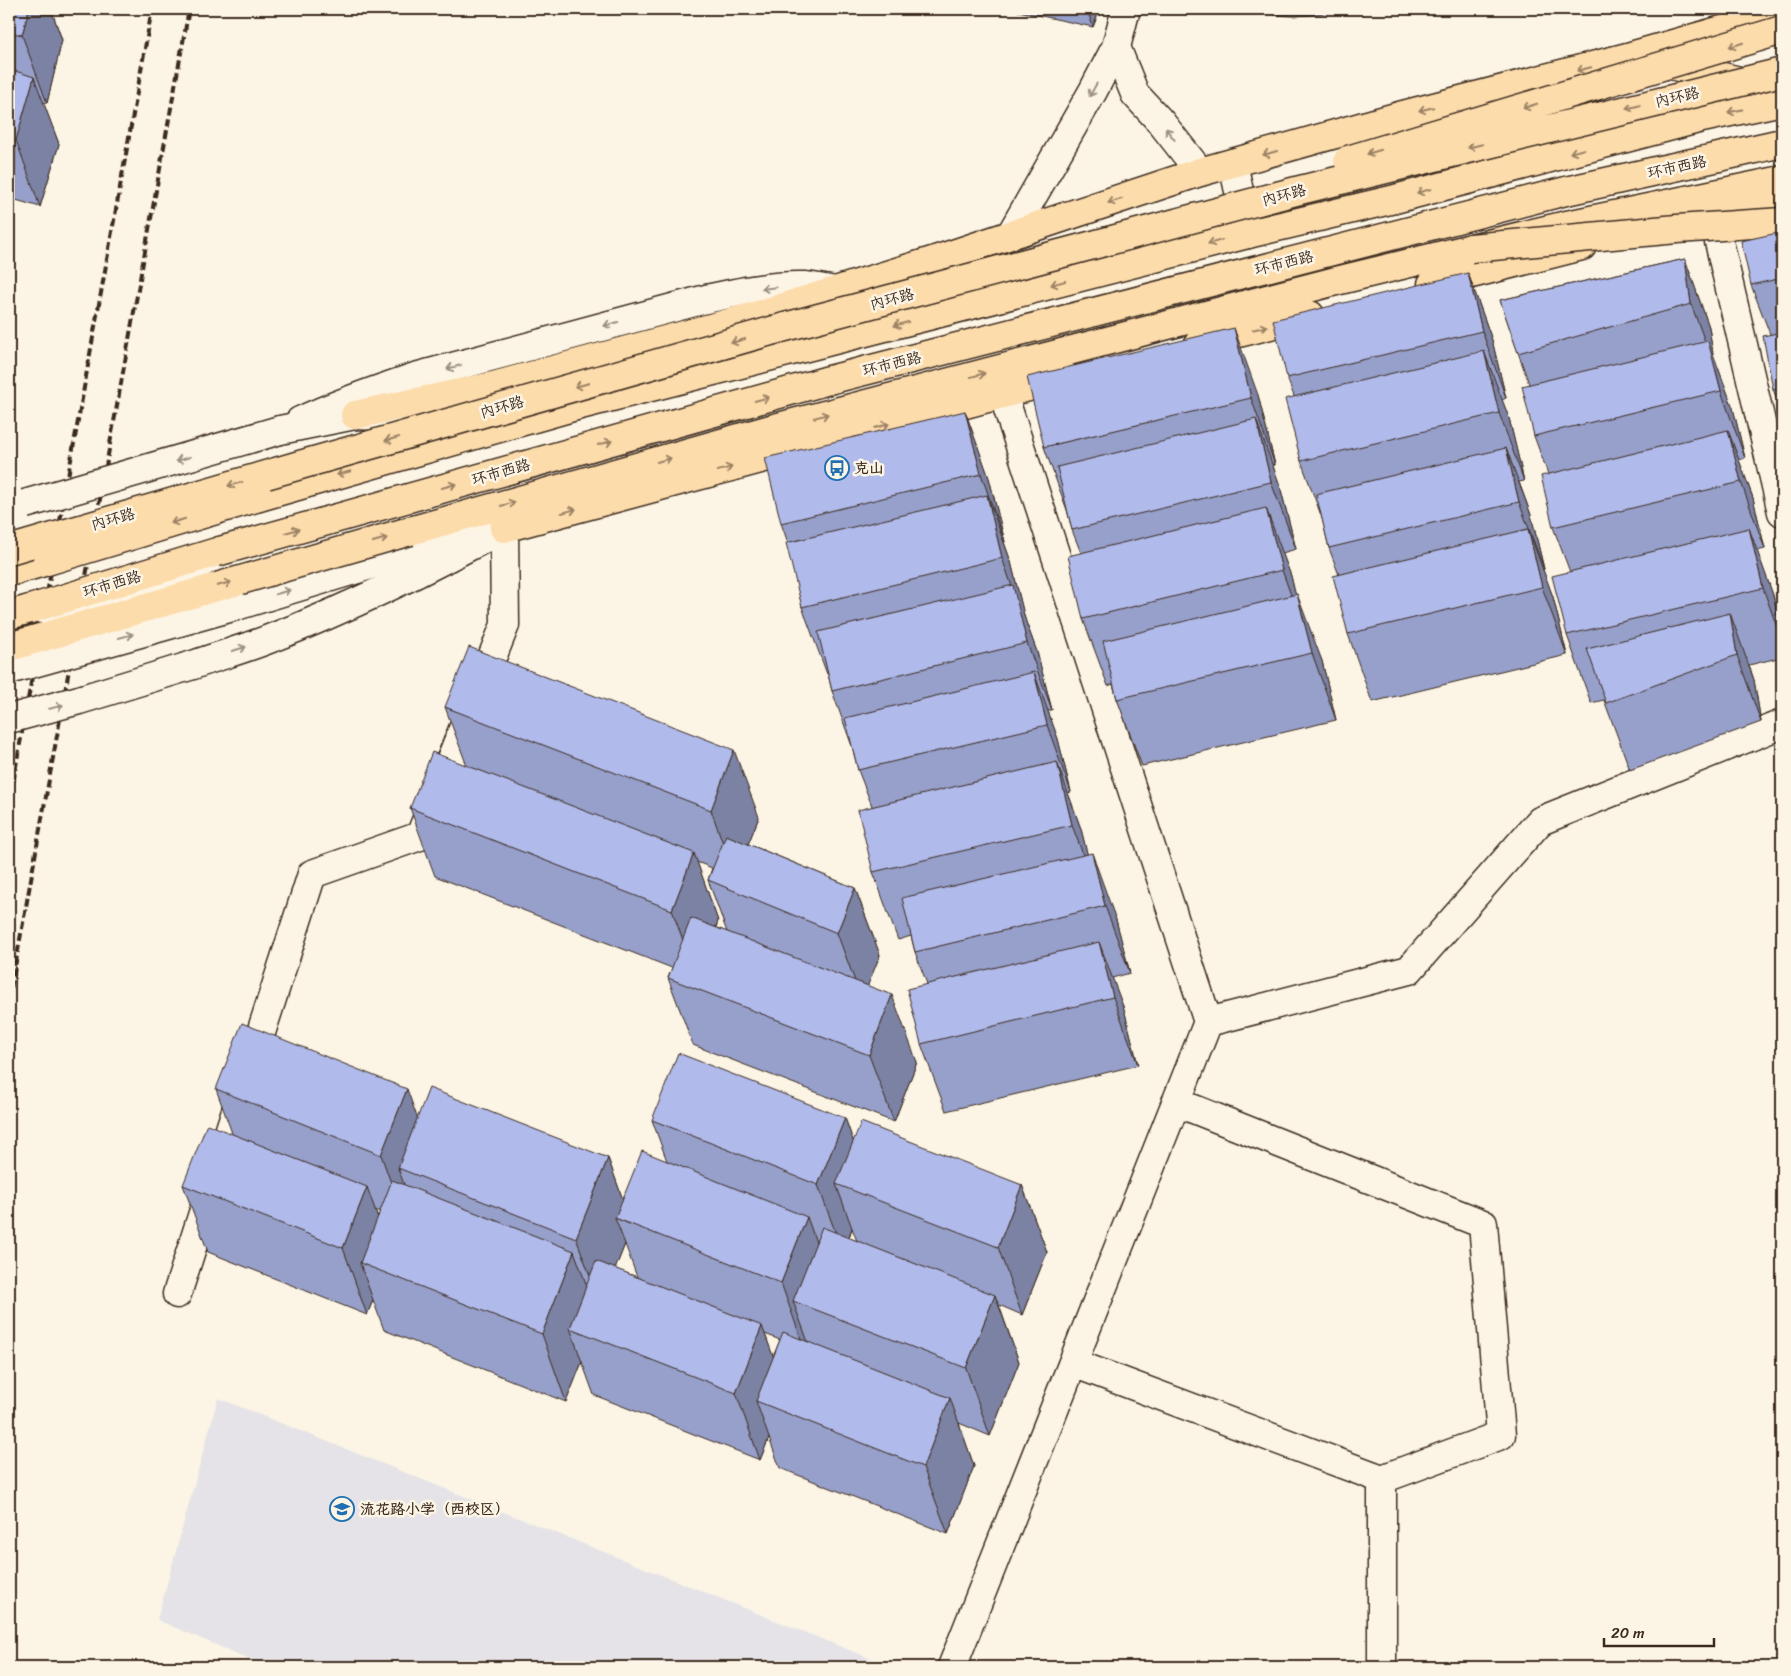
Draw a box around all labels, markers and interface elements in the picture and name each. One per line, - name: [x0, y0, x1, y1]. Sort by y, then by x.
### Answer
- one-way arrow: [1728, 40, 1744, 50]
- one-way arrow: [1576, 64, 1592, 74]
- street label: 内环路: [1652, 79, 1702, 115]
- one-way arrow: [1088, 83, 1098, 98]
- one-way arrow: [1522, 101, 1538, 111]
- one-way arrow: [1625, 103, 1641, 112]
- one-way arrow: [1419, 105, 1435, 114]
- one-way arrow: [1727, 107, 1743, 116]
- one-way arrow: [1165, 127, 1175, 141]
- one-way arrow: [1467, 142, 1483, 152]
- one-way arrow: [1569, 147, 1585, 156]
- one-way arrow: [1262, 148, 1278, 158]
- one-way arrow: [1366, 148, 1382, 158]
- street label: 环市西路: [1645, 148, 1709, 186]
- street label: 内环路: [1259, 177, 1309, 213]
- one-way arrow: [1417, 187, 1433, 197]
- one-way arrow: [1107, 197, 1123, 207]
- one-way arrow: [1208, 238, 1224, 247]
- street label: 环市西路: [1252, 243, 1316, 283]
- one-way arrow: [1050, 279, 1066, 288]
- street label: 内环路: [867, 281, 917, 317]
- one-way arrow: [762, 283, 778, 293]
- one-way arrow: [603, 320, 619, 329]
- one-way arrow: [893, 320, 909, 329]
- one-way arrow: [1251, 323, 1267, 332]
- one-way arrow: [730, 336, 746, 346]
- street label: 环市西路: [860, 344, 924, 384]
- one-way arrow: [447, 363, 463, 372]
- one-way arrow: [969, 370, 985, 379]
- one-way arrow: [574, 381, 590, 390]
- street label: 内环路: [477, 388, 527, 426]
- one-way arrow: [753, 394, 769, 403]
- one-way arrow: [812, 411, 828, 420]
- one-way arrow: [874, 421, 890, 430]
- one-way arrow: [384, 434, 400, 444]
- one-way arrow: [597, 437, 613, 447]
- street label: 环市西路: [469, 451, 533, 493]
- one-way arrow: [656, 454, 672, 464]
- one-way arrow: [176, 455, 192, 465]
- bus stop icon: 克山: [824, 455, 850, 481]
- place label: 克山: [854, 455, 884, 481]
- one-way arrow: [717, 464, 733, 473]
- one-way arrow: [336, 469, 352, 479]
- one-way arrow: [228, 479, 244, 489]
- one-way arrow: [440, 481, 456, 491]
- one-way arrow: [499, 498, 515, 508]
- street label: 内环路: [88, 500, 138, 538]
- one-way arrow: [560, 506, 576, 515]
- one-way arrow: [171, 517, 187, 527]
- one-way arrow: [284, 525, 300, 535]
- one-way arrow: [371, 535, 387, 544]
- street label: 环市西路: [80, 563, 144, 605]
- one-way arrow: [215, 579, 231, 589]
- one-way arrow: [274, 586, 290, 596]
- one-way arrow: [118, 631, 134, 641]
- one-way arrow: [231, 644, 247, 654]
- one-way arrow: [47, 701, 63, 711]
- school or university icon: 流花路小学（西校区）: [329, 1496, 355, 1522]
- place label: 流花路小学（西校区）: [360, 1496, 510, 1522]
- scale bar: [1604, 1616, 1714, 1648]
- text: 20 m: [1611, 1620, 1645, 1646]

